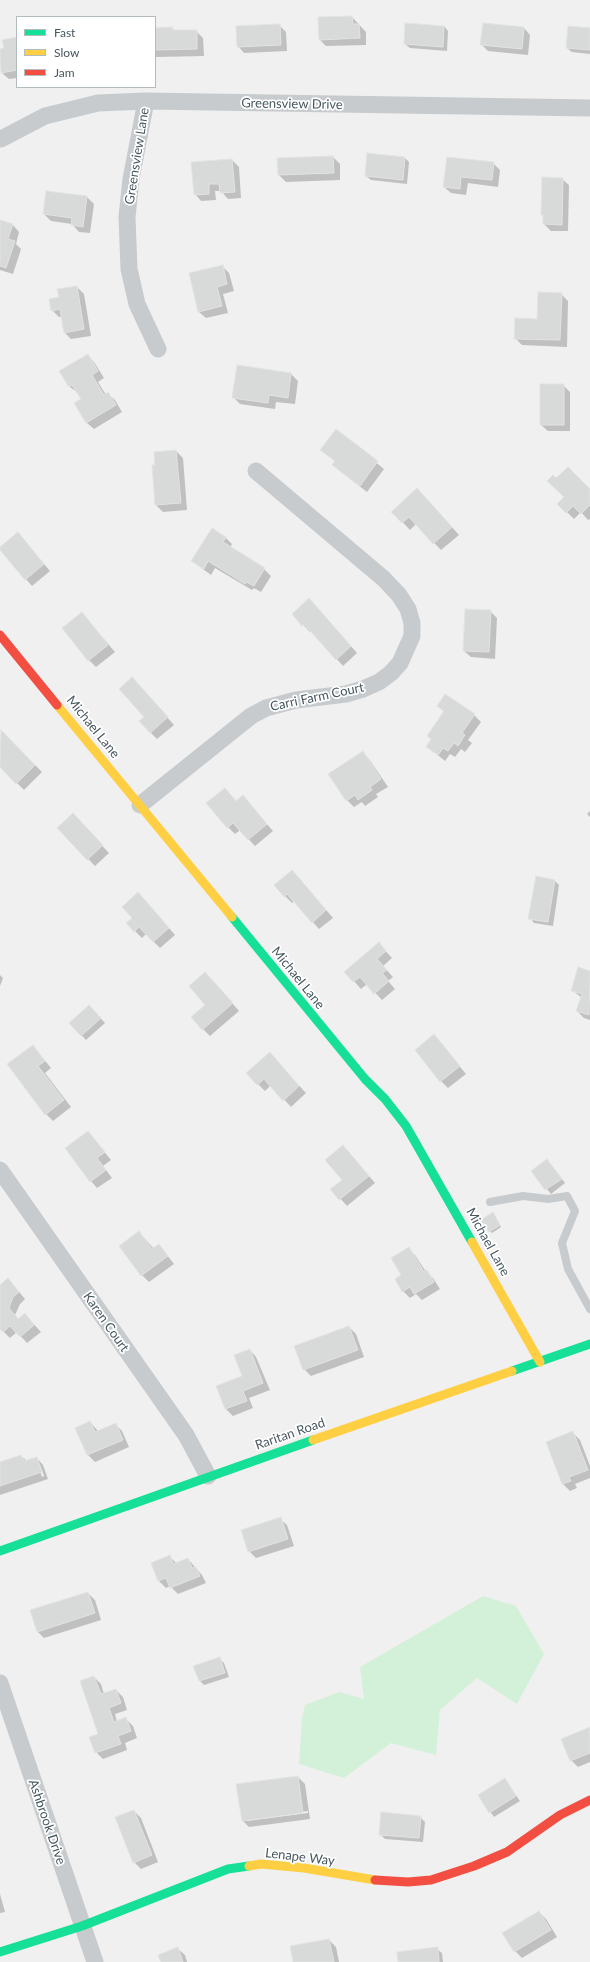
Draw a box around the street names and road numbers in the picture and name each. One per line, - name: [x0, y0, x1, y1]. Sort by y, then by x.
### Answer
- street label: Greensview Drive: [241, 95, 343, 113]
- street label: Greensview Lane: [122, 106, 152, 206]
- street label: Carri Farm Court: [269, 679, 365, 715]
- street label: Michael Lane: [63, 693, 123, 761]
- street label: Michael Lane: [268, 944, 328, 1012]
- street label: Michael Lane: [463, 1205, 513, 1279]
- street label: Karen Court: [80, 1289, 132, 1355]
- street label: Raritan Road: [253, 1415, 327, 1453]
- street label: Ashbrook Drive: [25, 1777, 69, 1867]
- street label: Lenape Way: [264, 1845, 336, 1869]

